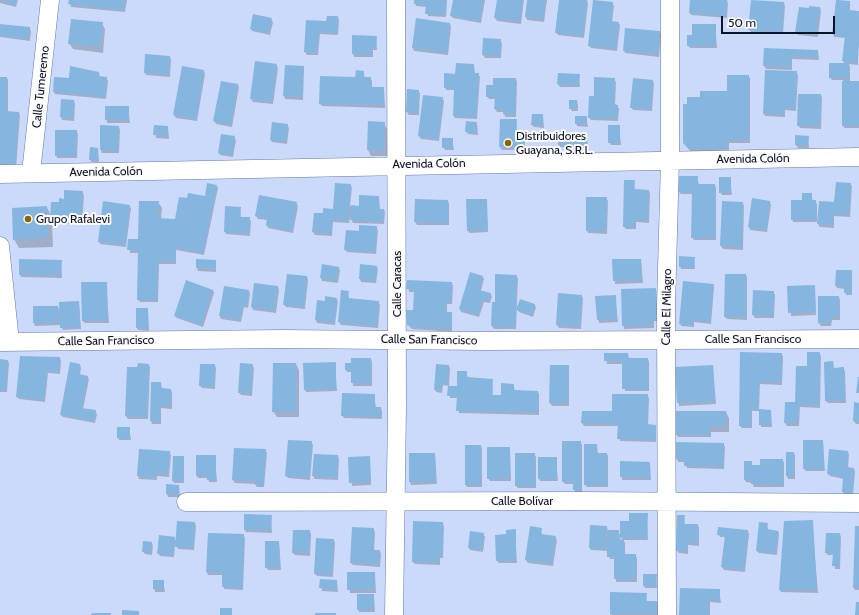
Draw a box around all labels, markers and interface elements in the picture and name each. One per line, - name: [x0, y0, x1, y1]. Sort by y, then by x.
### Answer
- scale bar: [723, 8, 837, 34]
- text: 50 m: [728, 15, 756, 30]
- street label: Calle Tumeremo: [30, 45, 52, 129]
- place label: Distribuidores Guayana, S.R.L.: [516, 129, 593, 157]
- marker: Distribuidores Guayana, S.R.L.: [503, 138, 513, 148]
- street label: Avenida Colón: [716, 151, 790, 167]
- street label: Avenida Colón: [392, 156, 466, 172]
- street label: Avenida Colón: [69, 164, 143, 180]
- place label: Grupo Rafalevi: [36, 212, 110, 226]
- marker: Grupo Rafalevi: [23, 214, 33, 224]
- street label: Calle Caracas: [390, 251, 404, 317]
- street label: Calle El Milagro: [659, 269, 675, 345]
- street label: Calle San Francisco: [381, 332, 477, 348]
- street label: Calle San Francisco: [705, 332, 801, 346]
- street label: Calle San Francisco: [58, 333, 154, 349]
- street label: Calle Bolívar: [491, 494, 553, 508]

